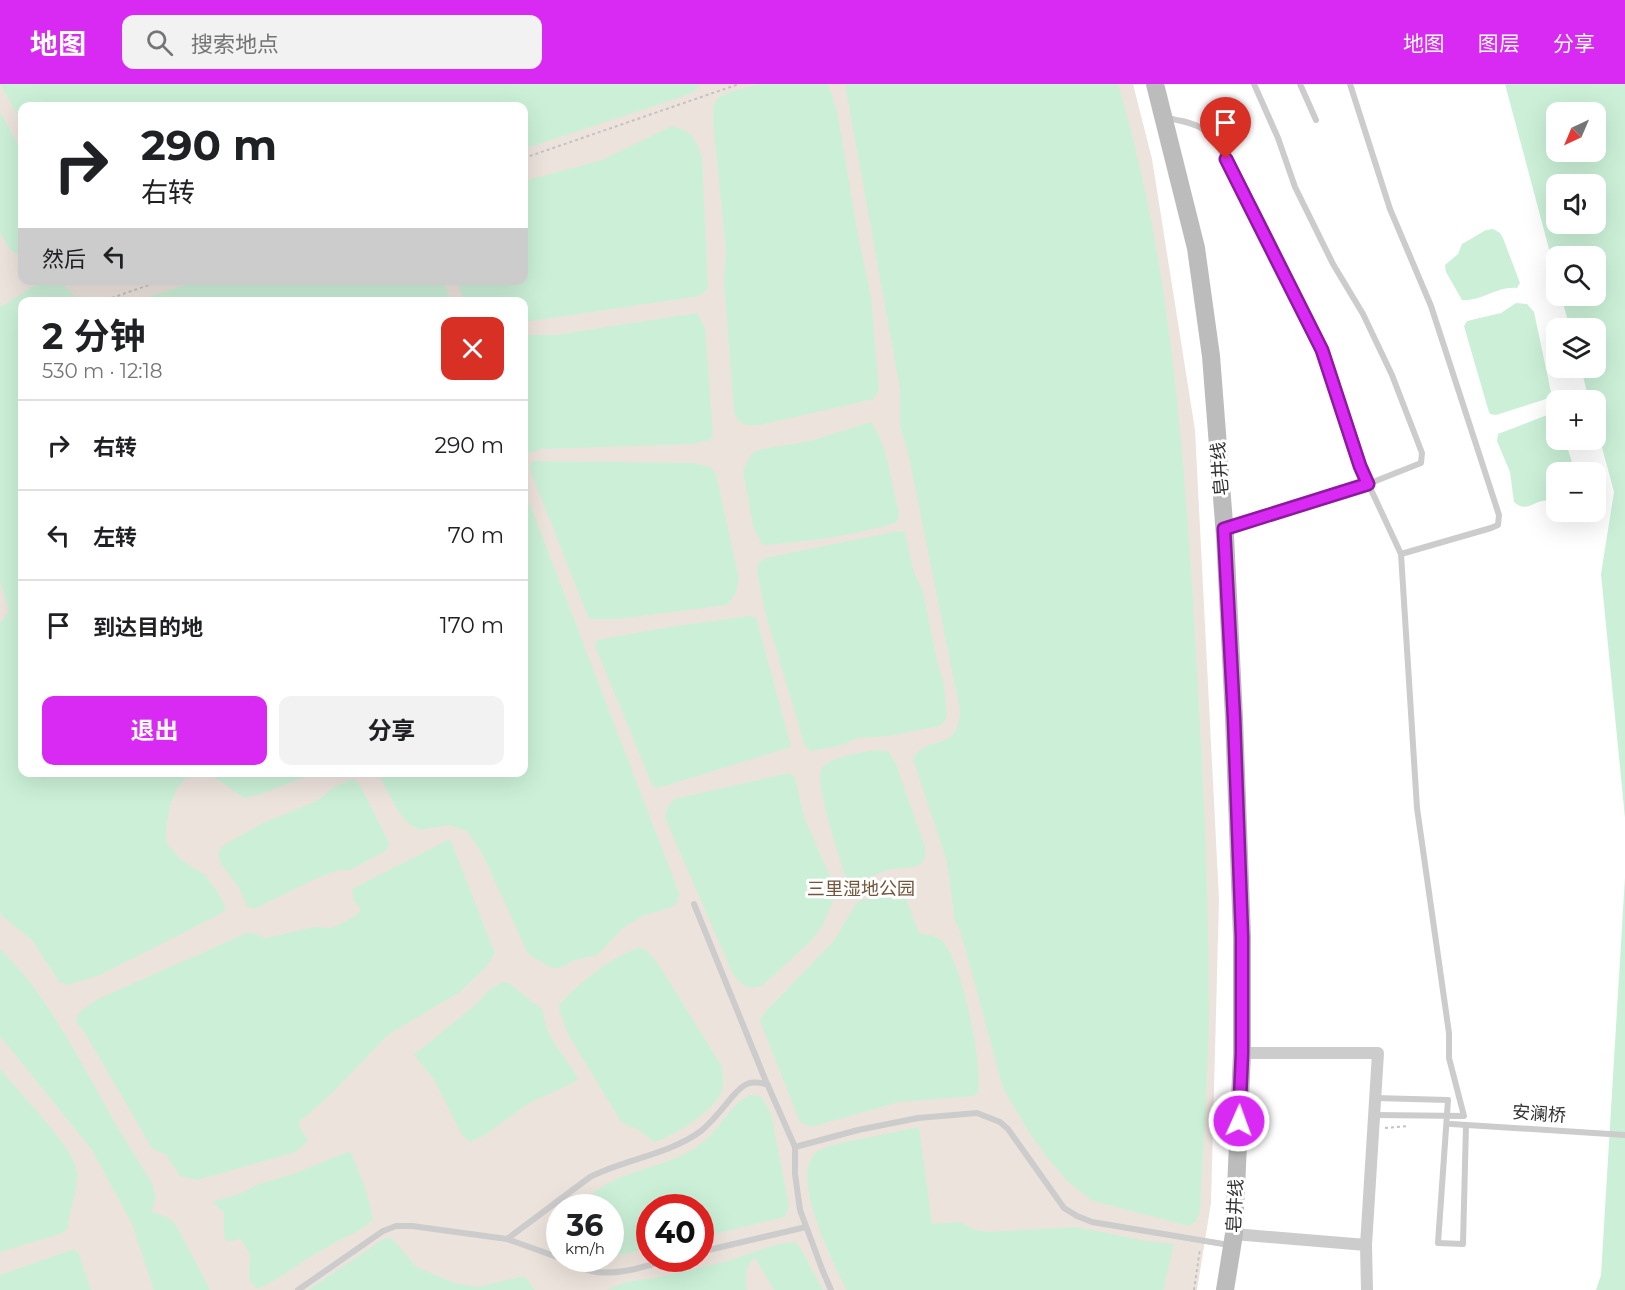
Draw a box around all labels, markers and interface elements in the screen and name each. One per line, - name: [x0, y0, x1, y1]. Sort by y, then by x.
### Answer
- search box: [122, 15, 542, 69]
- icon: search: [143, 26, 176, 59]
- text: 地图: [30, 27, 86, 61]
- text: 搜索地点: [191, 31, 279, 58]
- text: 地图: [1403, 31, 1445, 56]
- text: 图层: [1478, 31, 1520, 56]
- text: 分享: [1553, 31, 1595, 56]
- pin: [1200, 97, 1251, 159]
- north arrow: [1546, 102, 1606, 162]
- map controls: [1546, 102, 1606, 522]
- icon: arrive: [1209, 106, 1242, 139]
- text: 290 m: [141, 119, 277, 171]
- icon: right: [42, 126, 120, 204]
- button: sound: [1546, 174, 1606, 234]
- text: 右转: [141, 176, 195, 209]
- icon: left: [98, 240, 131, 273]
- text: 然后: [42, 246, 86, 273]
- button: search: [1546, 246, 1606, 306]
- text: 2 分钟: [42, 314, 145, 358]
- button: close: [441, 317, 504, 380]
- button: layers: [1546, 318, 1606, 378]
- text: 530 m · 12:18: [42, 359, 163, 383]
- button: +: [1546, 390, 1606, 450]
- icon: right: [42, 429, 75, 462]
- text: 290 m: [434, 432, 504, 459]
- text: 右转: [93, 434, 137, 461]
- street label: 皂井线: [1207, 441, 1233, 497]
- button: −: [1546, 462, 1606, 522]
- icon: left: [42, 519, 75, 552]
- text: 70 m: [448, 522, 504, 549]
- text: 左转: [93, 524, 137, 551]
- icon: arrive: [42, 609, 75, 642]
- text: 170 m: [440, 612, 504, 639]
- text: 到达目的地: [93, 614, 203, 641]
- button: 退出: [42, 696, 267, 765]
- button: 分享: [279, 696, 504, 765]
- park label: 三里湿地公园: [807, 878, 915, 900]
- position arrow: [1207, 1089, 1271, 1153]
- street label: 安澜桥: [1511, 1101, 1567, 1127]
- street label: 皂井线: [1223, 1178, 1247, 1234]
- speed limit sign: 40: [636, 1194, 714, 1272]
- text: 36: [567, 1207, 603, 1244]
- text: km/h: [565, 1239, 605, 1258]

